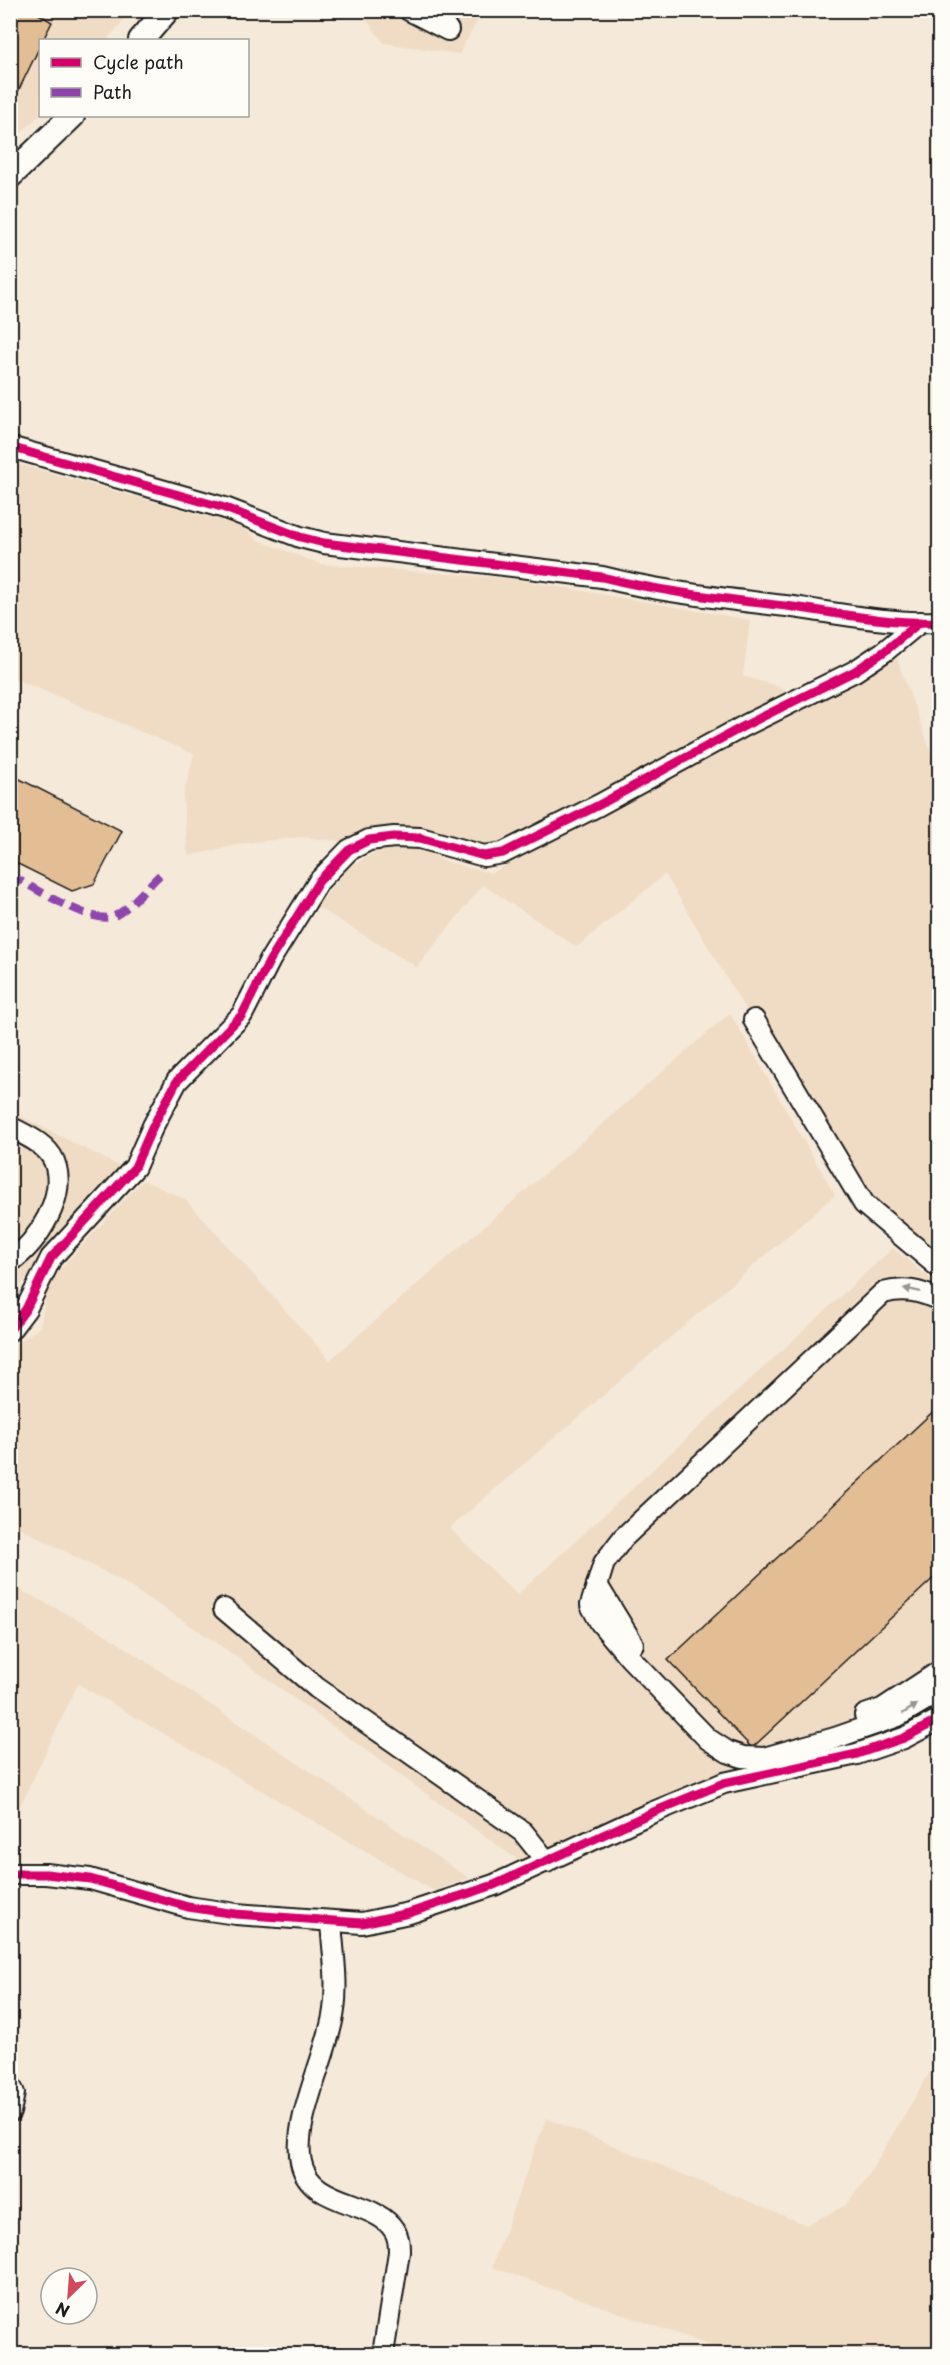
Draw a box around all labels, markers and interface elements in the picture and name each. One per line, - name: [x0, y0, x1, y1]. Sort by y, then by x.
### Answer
- legend: [39, 39, 249, 117]
- text: Cycle path: [93, 48, 184, 75]
- text: Path: [93, 78, 132, 105]
- one-way arrow: [902, 1285, 921, 1294]
- one-way arrow: [902, 1703, 918, 1714]
- north arrow: [39, 2266, 99, 2326]
- text: N: [51, 2297, 73, 2324]

